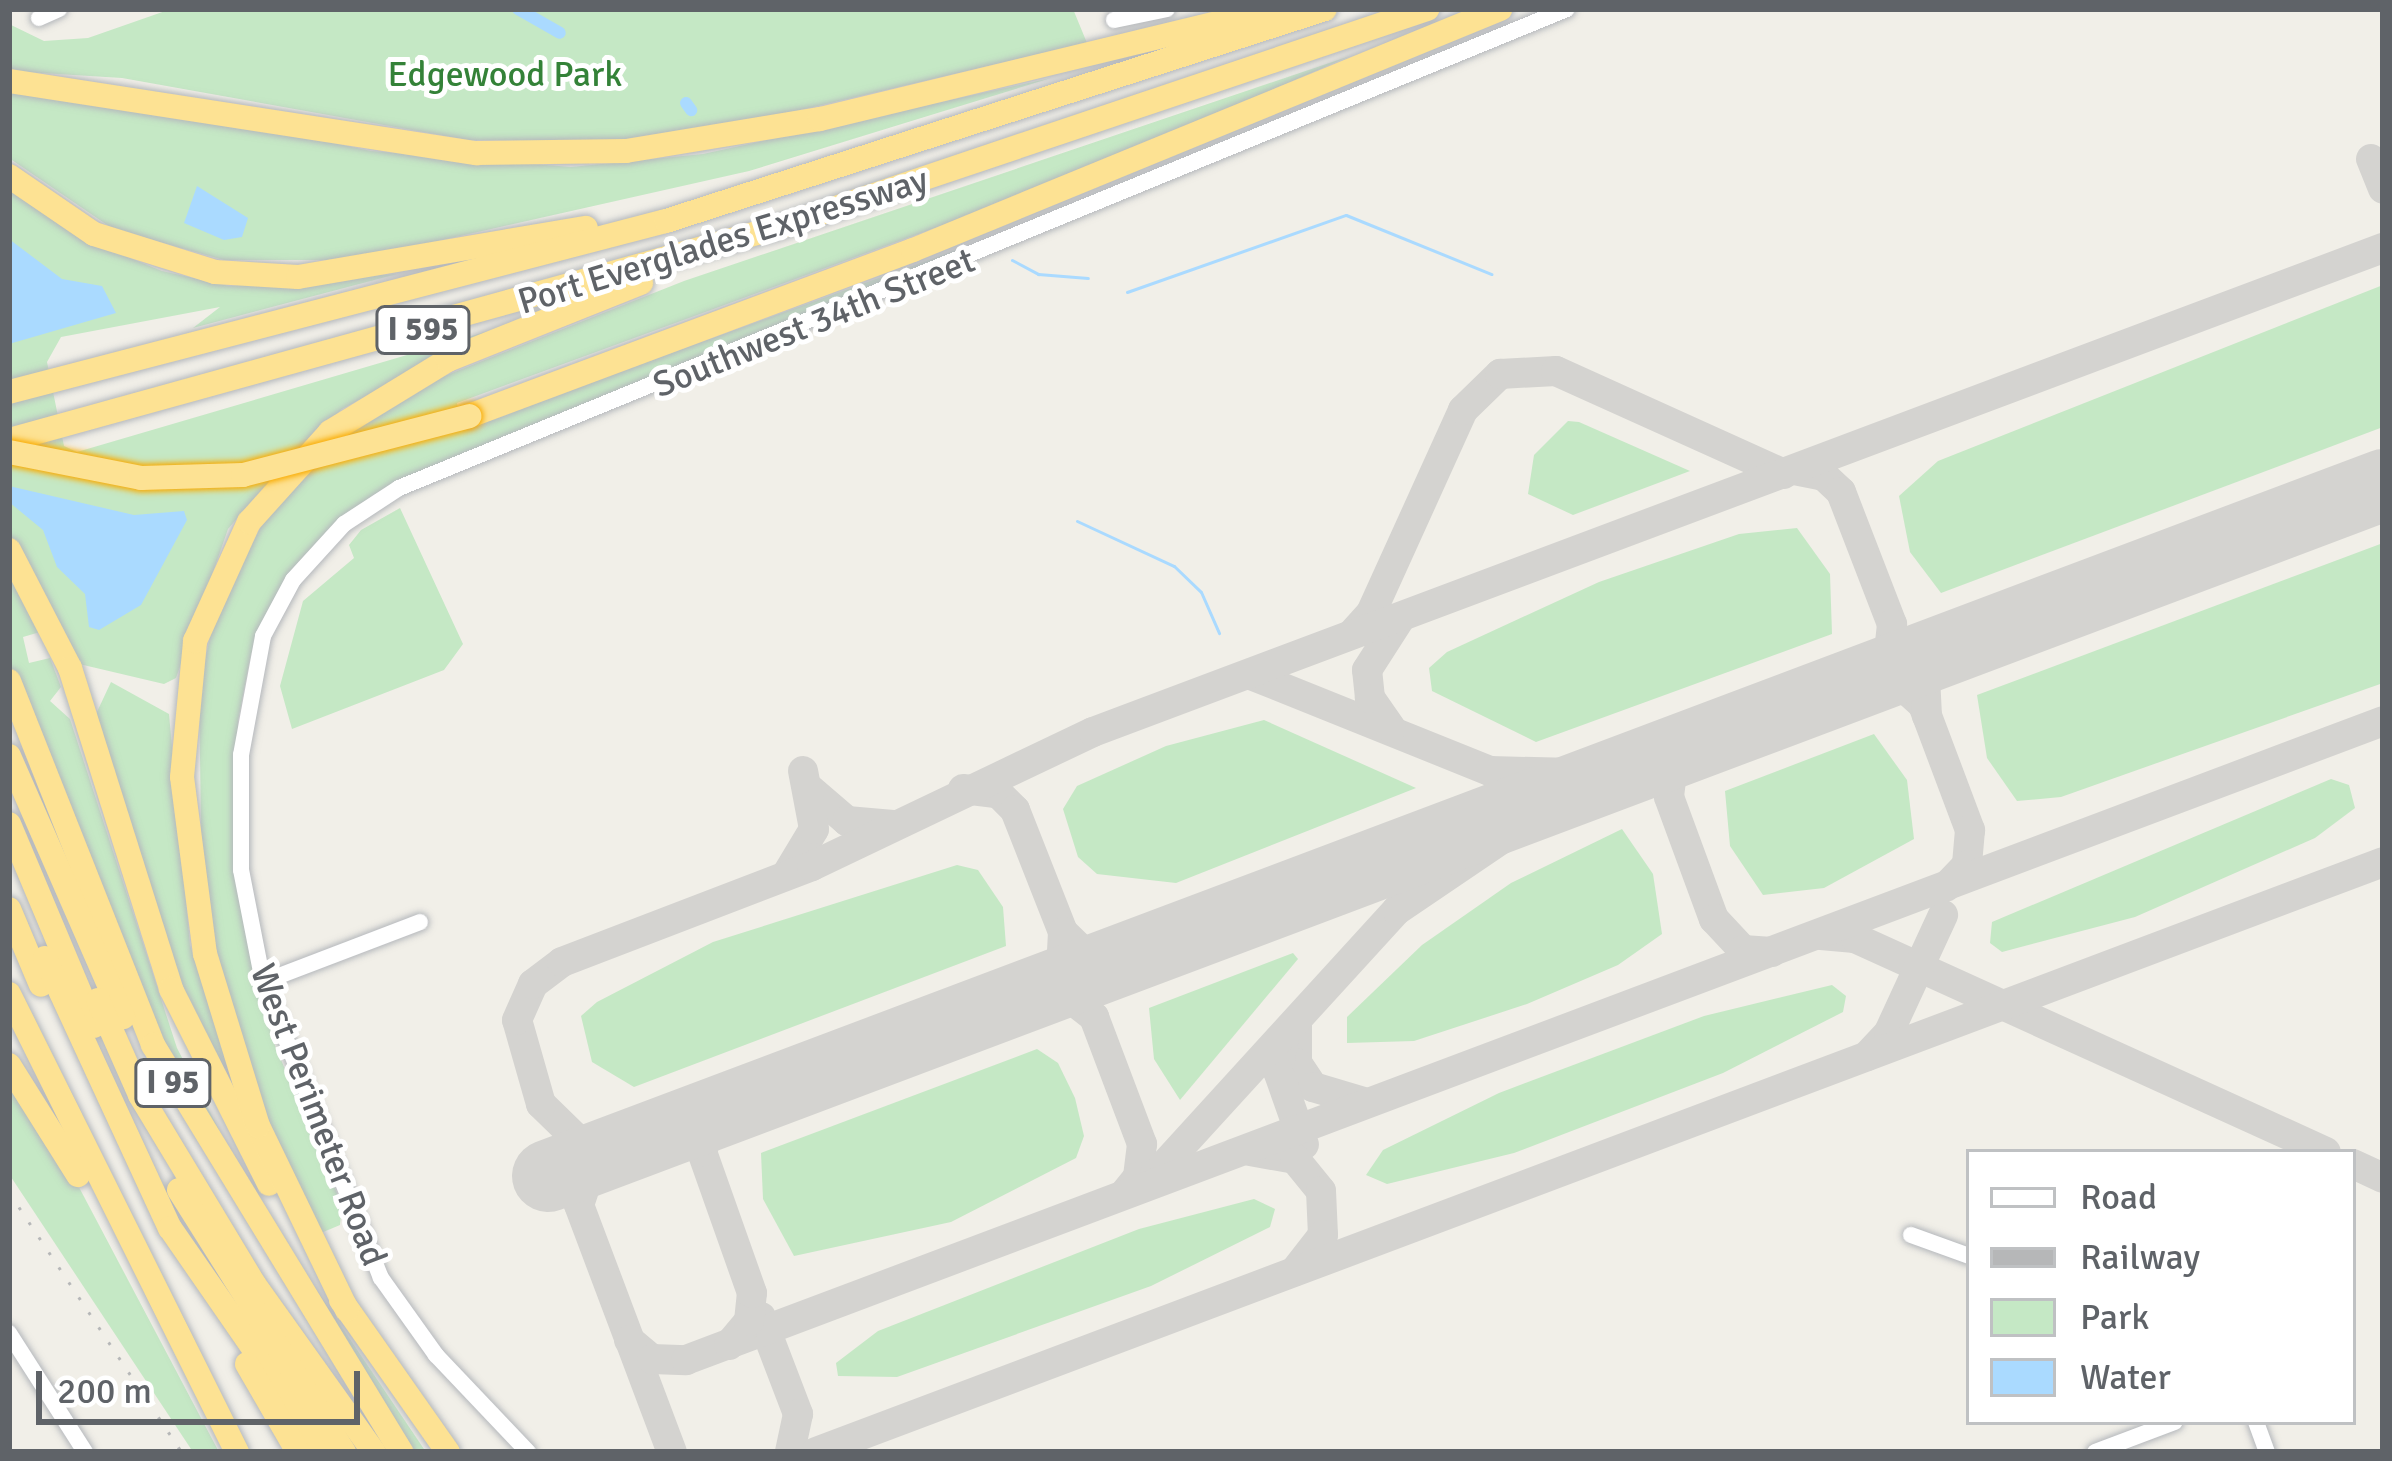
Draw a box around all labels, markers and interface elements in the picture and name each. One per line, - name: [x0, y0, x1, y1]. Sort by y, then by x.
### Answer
- park label: Edgewood Park: [388, 53, 622, 97]
- street label: Port Everglades Expressway: [513, 158, 933, 324]
- street label: Southwest 34th Street: [647, 239, 981, 407]
- road number: I 595: [375, 303, 471, 357]
- street label: West Perimeter Road: [241, 958, 395, 1272]
- road number: I 95: [134, 1056, 212, 1110]
- legend: [1966, 1149, 2356, 1425]
- text: Road: [2080, 1175, 2157, 1220]
- text: Railway: [2080, 1235, 2200, 1280]
- text: Park: [2080, 1295, 2149, 1340]
- scale bar: [42, 1347, 366, 1421]
- text: Water: [2080, 1355, 2171, 1400]
- text: 200 m: [57, 1369, 152, 1414]

